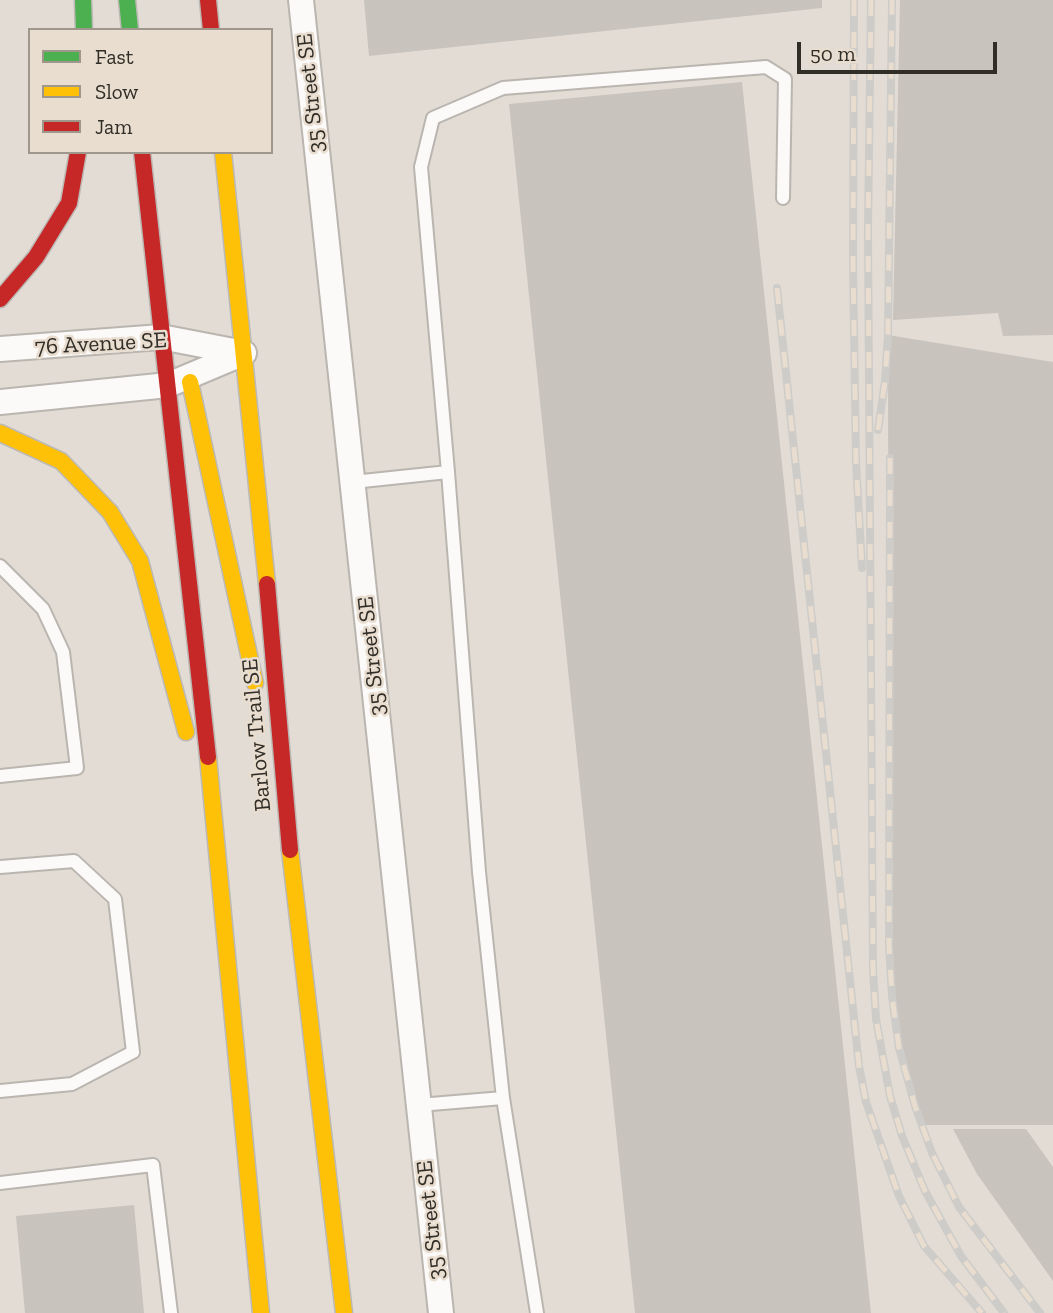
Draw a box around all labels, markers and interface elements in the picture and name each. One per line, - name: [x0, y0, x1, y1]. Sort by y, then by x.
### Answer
- legend: [28, 28, 273, 154]
- scale bar: [801, 28, 1000, 72]
- street label: 35 Street SE: [291, 32, 331, 154]
- text: 50 m: [810, 41, 856, 66]
- text: Fast: [95, 44, 134, 69]
- text: Slow: [95, 79, 138, 104]
- text: Jam: [95, 114, 132, 139]
- street label: 76 Avenue SE: [34, 327, 168, 361]
- street label: 35 Street SE: [352, 595, 392, 717]
- street label: Barlow Trail SE: [237, 657, 277, 813]
- street label: 35 Street SE: [411, 1159, 451, 1281]

